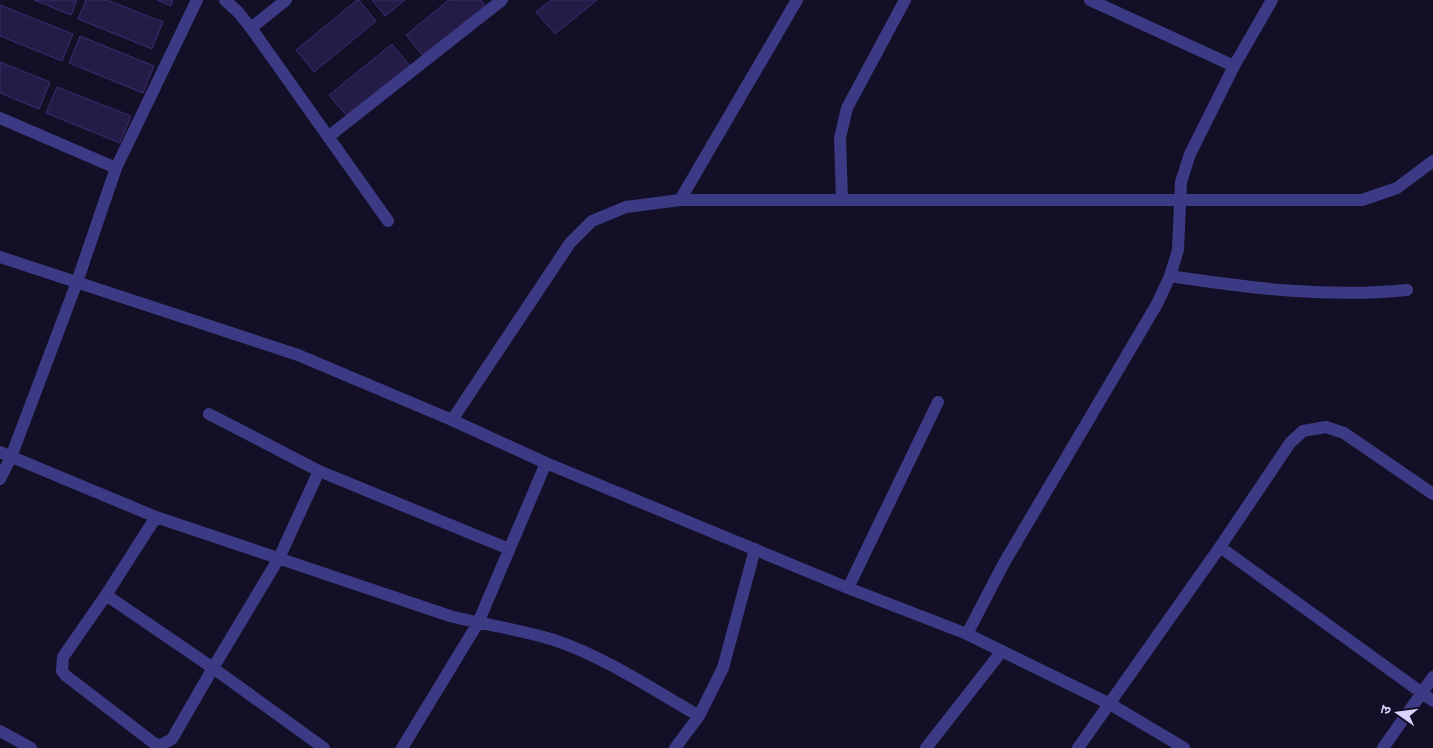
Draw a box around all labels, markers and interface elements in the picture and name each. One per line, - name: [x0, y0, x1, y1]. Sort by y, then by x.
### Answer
- north arrow: [1373, 688, 1423, 738]
- text: उ: [1376, 703, 1394, 716]

